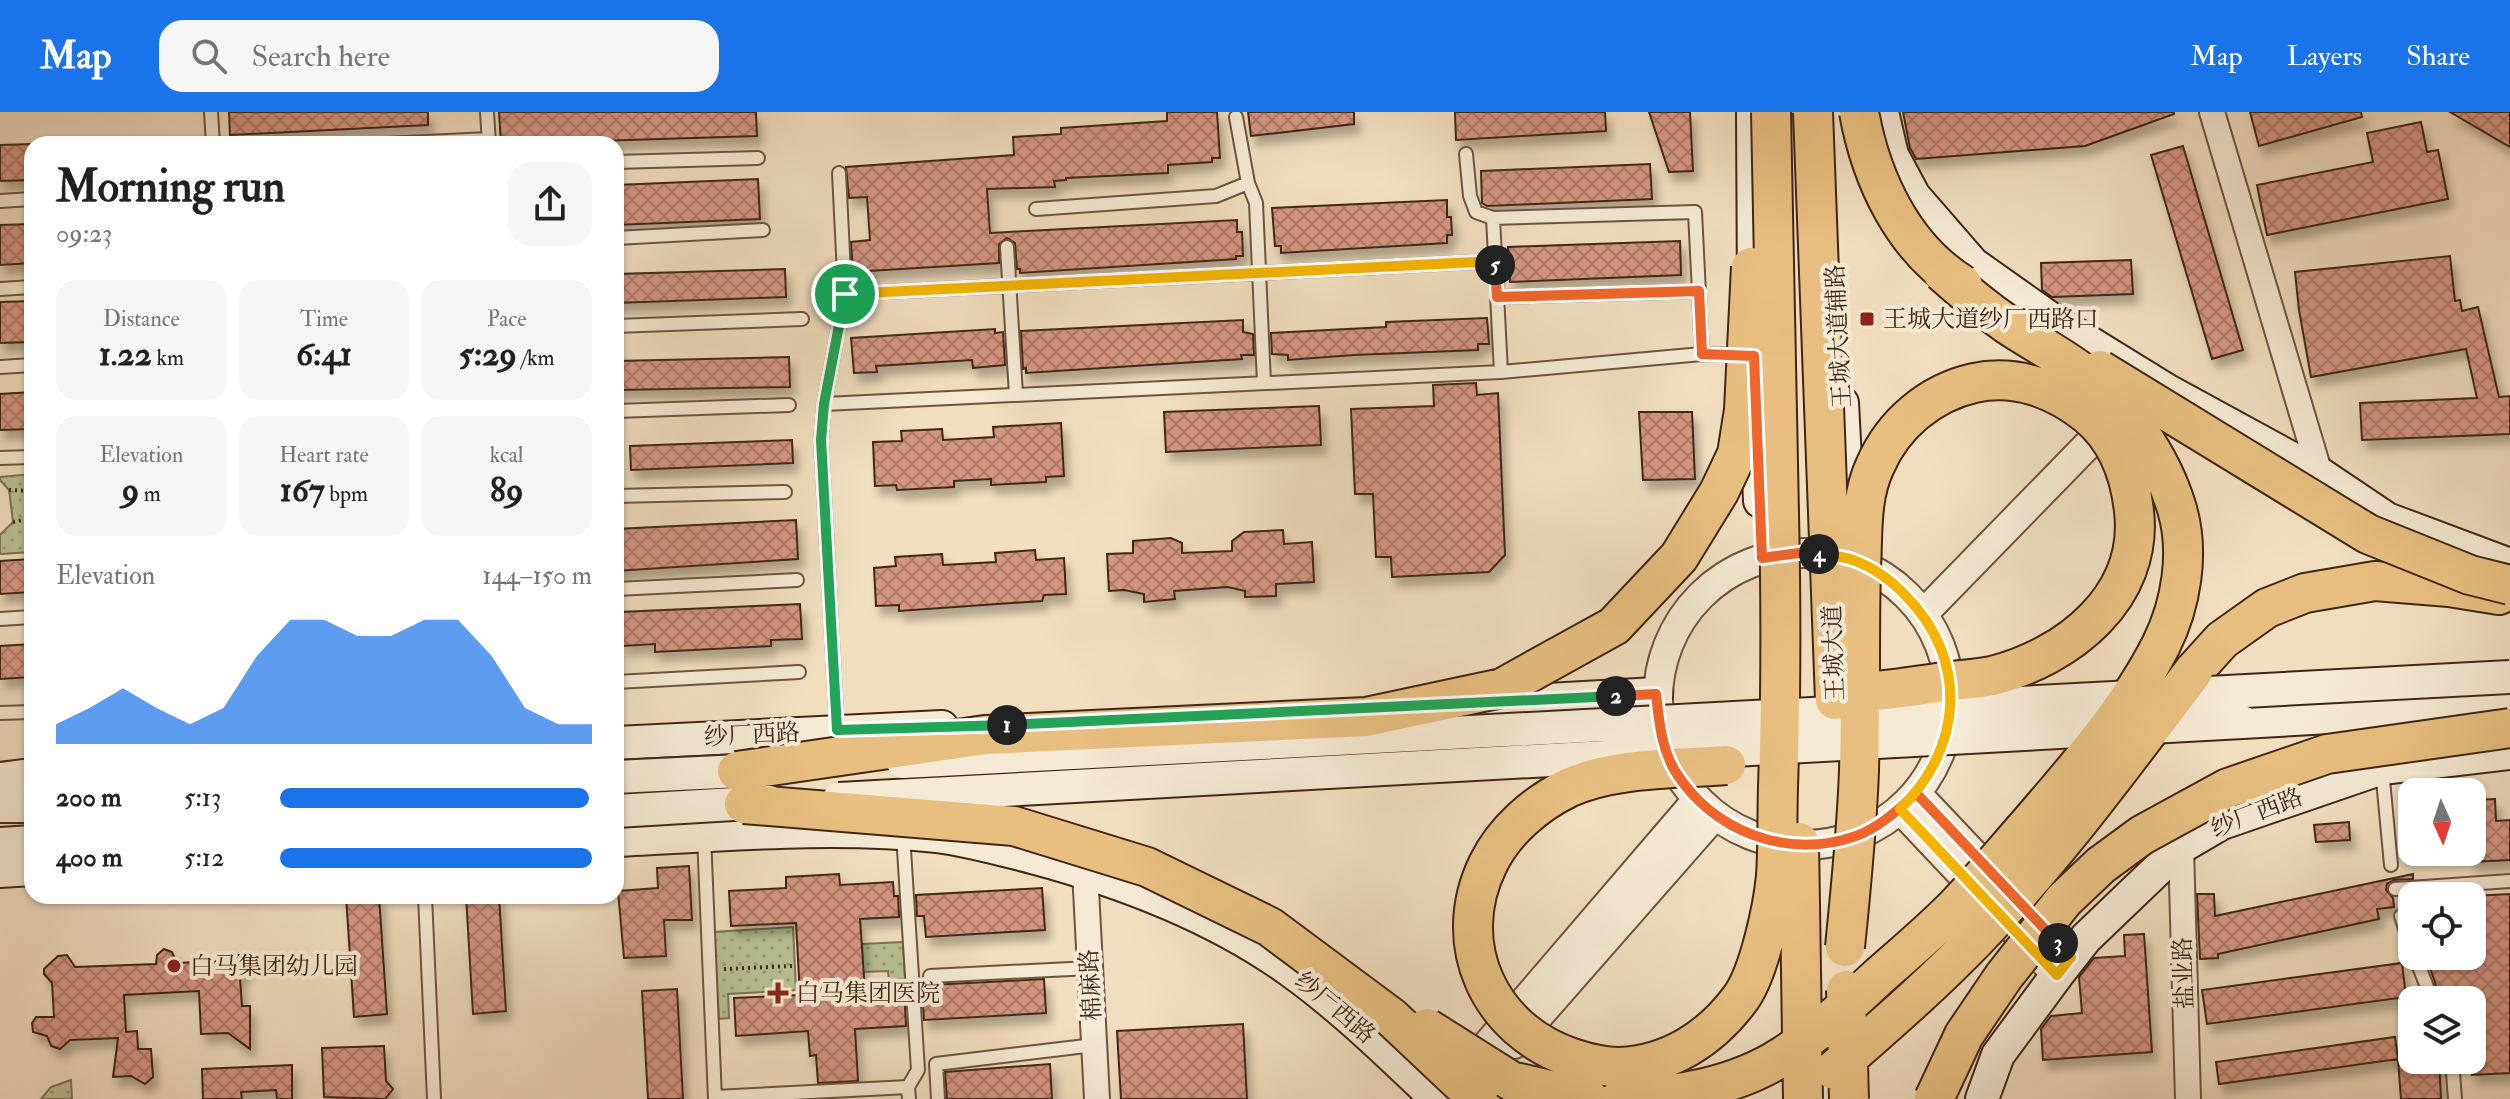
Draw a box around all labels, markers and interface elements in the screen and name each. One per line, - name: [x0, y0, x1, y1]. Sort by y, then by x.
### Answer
- search box: [159, 20, 719, 92]
- text: Map: [40, 32, 111, 80]
- icon: search: [187, 34, 231, 78]
- text: Search here: [251, 38, 390, 75]
- text: Map: [2190, 39, 2243, 74]
- text: Layers: [2287, 39, 2362, 74]
- text: Share: [2406, 39, 2470, 74]
- text: Morning run: [56, 160, 285, 215]
- button: share: [508, 162, 592, 246]
- text: 09:23: [56, 218, 112, 250]
- pin: 5: [1475, 245, 1515, 285]
- text: 5: [1490, 251, 1500, 279]
- pin: [811, 260, 879, 328]
- street label: 王城大道辅路: [1820, 263, 1858, 409]
- icon: arrive: [823, 272, 867, 316]
- place label: 王城大道纱厂西路口: [1883, 304, 2099, 335]
- text: Distance: [103, 305, 180, 333]
- text: Time: [300, 305, 348, 333]
- text: Pace: [487, 305, 526, 333]
- marker: 王城大道纱厂西路口: [1858, 310, 1876, 328]
- text: 1.22: [99, 333, 152, 376]
- text: 6:41: [296, 333, 352, 376]
- text: 5:29: [459, 333, 517, 376]
- text: km: [152, 344, 184, 372]
- text: /km: [517, 344, 555, 372]
- text: Elevation: [99, 441, 183, 469]
- text: Heart rate: [279, 441, 369, 469]
- text: kcal: [490, 441, 524, 469]
- text: 9: [122, 469, 139, 512]
- text: 167: [280, 469, 325, 512]
- text: 89: [490, 469, 523, 512]
- text: m: [139, 480, 161, 508]
- text: bpm: [325, 480, 368, 508]
- pin: 4: [1799, 534, 1839, 574]
- text: 4: [1813, 540, 1825, 568]
- text: Elevation: [56, 560, 155, 592]
- text: 144–150 m: [482, 560, 592, 592]
- street label: 王城大道: [1817, 604, 1851, 702]
- pin: 2: [1596, 676, 1636, 716]
- text: 2: [1610, 682, 1622, 710]
- pin: 1: [987, 705, 1027, 745]
- text: 1: [1003, 711, 1011, 739]
- street label: 纱厂西路: [703, 717, 801, 753]
- north arrow: [2398, 778, 2486, 866]
- map controls: [2398, 778, 2486, 1074]
- street label: 纱厂西路: [2207, 781, 2307, 845]
- text: 200 m: [56, 782, 121, 814]
- text: 5:13: [184, 782, 221, 814]
- text: 400 m: [56, 842, 122, 874]
- text: 5:12: [184, 842, 224, 874]
- button: locate: [2398, 882, 2486, 970]
- pin: 3: [2038, 923, 2078, 963]
- text: 3: [2054, 929, 2062, 957]
- street label: 盐业路: [2167, 936, 2201, 1010]
- street label: 棉麻路: [1074, 948, 1108, 1022]
- place label: 白马集团幼儿园: [190, 951, 358, 982]
- marker: 白马集团幼儿园: [165, 957, 183, 975]
- street label: 纱厂西路: [1288, 965, 1382, 1051]
- place label: 白马集团医院: [796, 978, 940, 1009]
- marker: 白马集团医院: [767, 982, 789, 1004]
- button: layers: [2398, 986, 2486, 1074]

